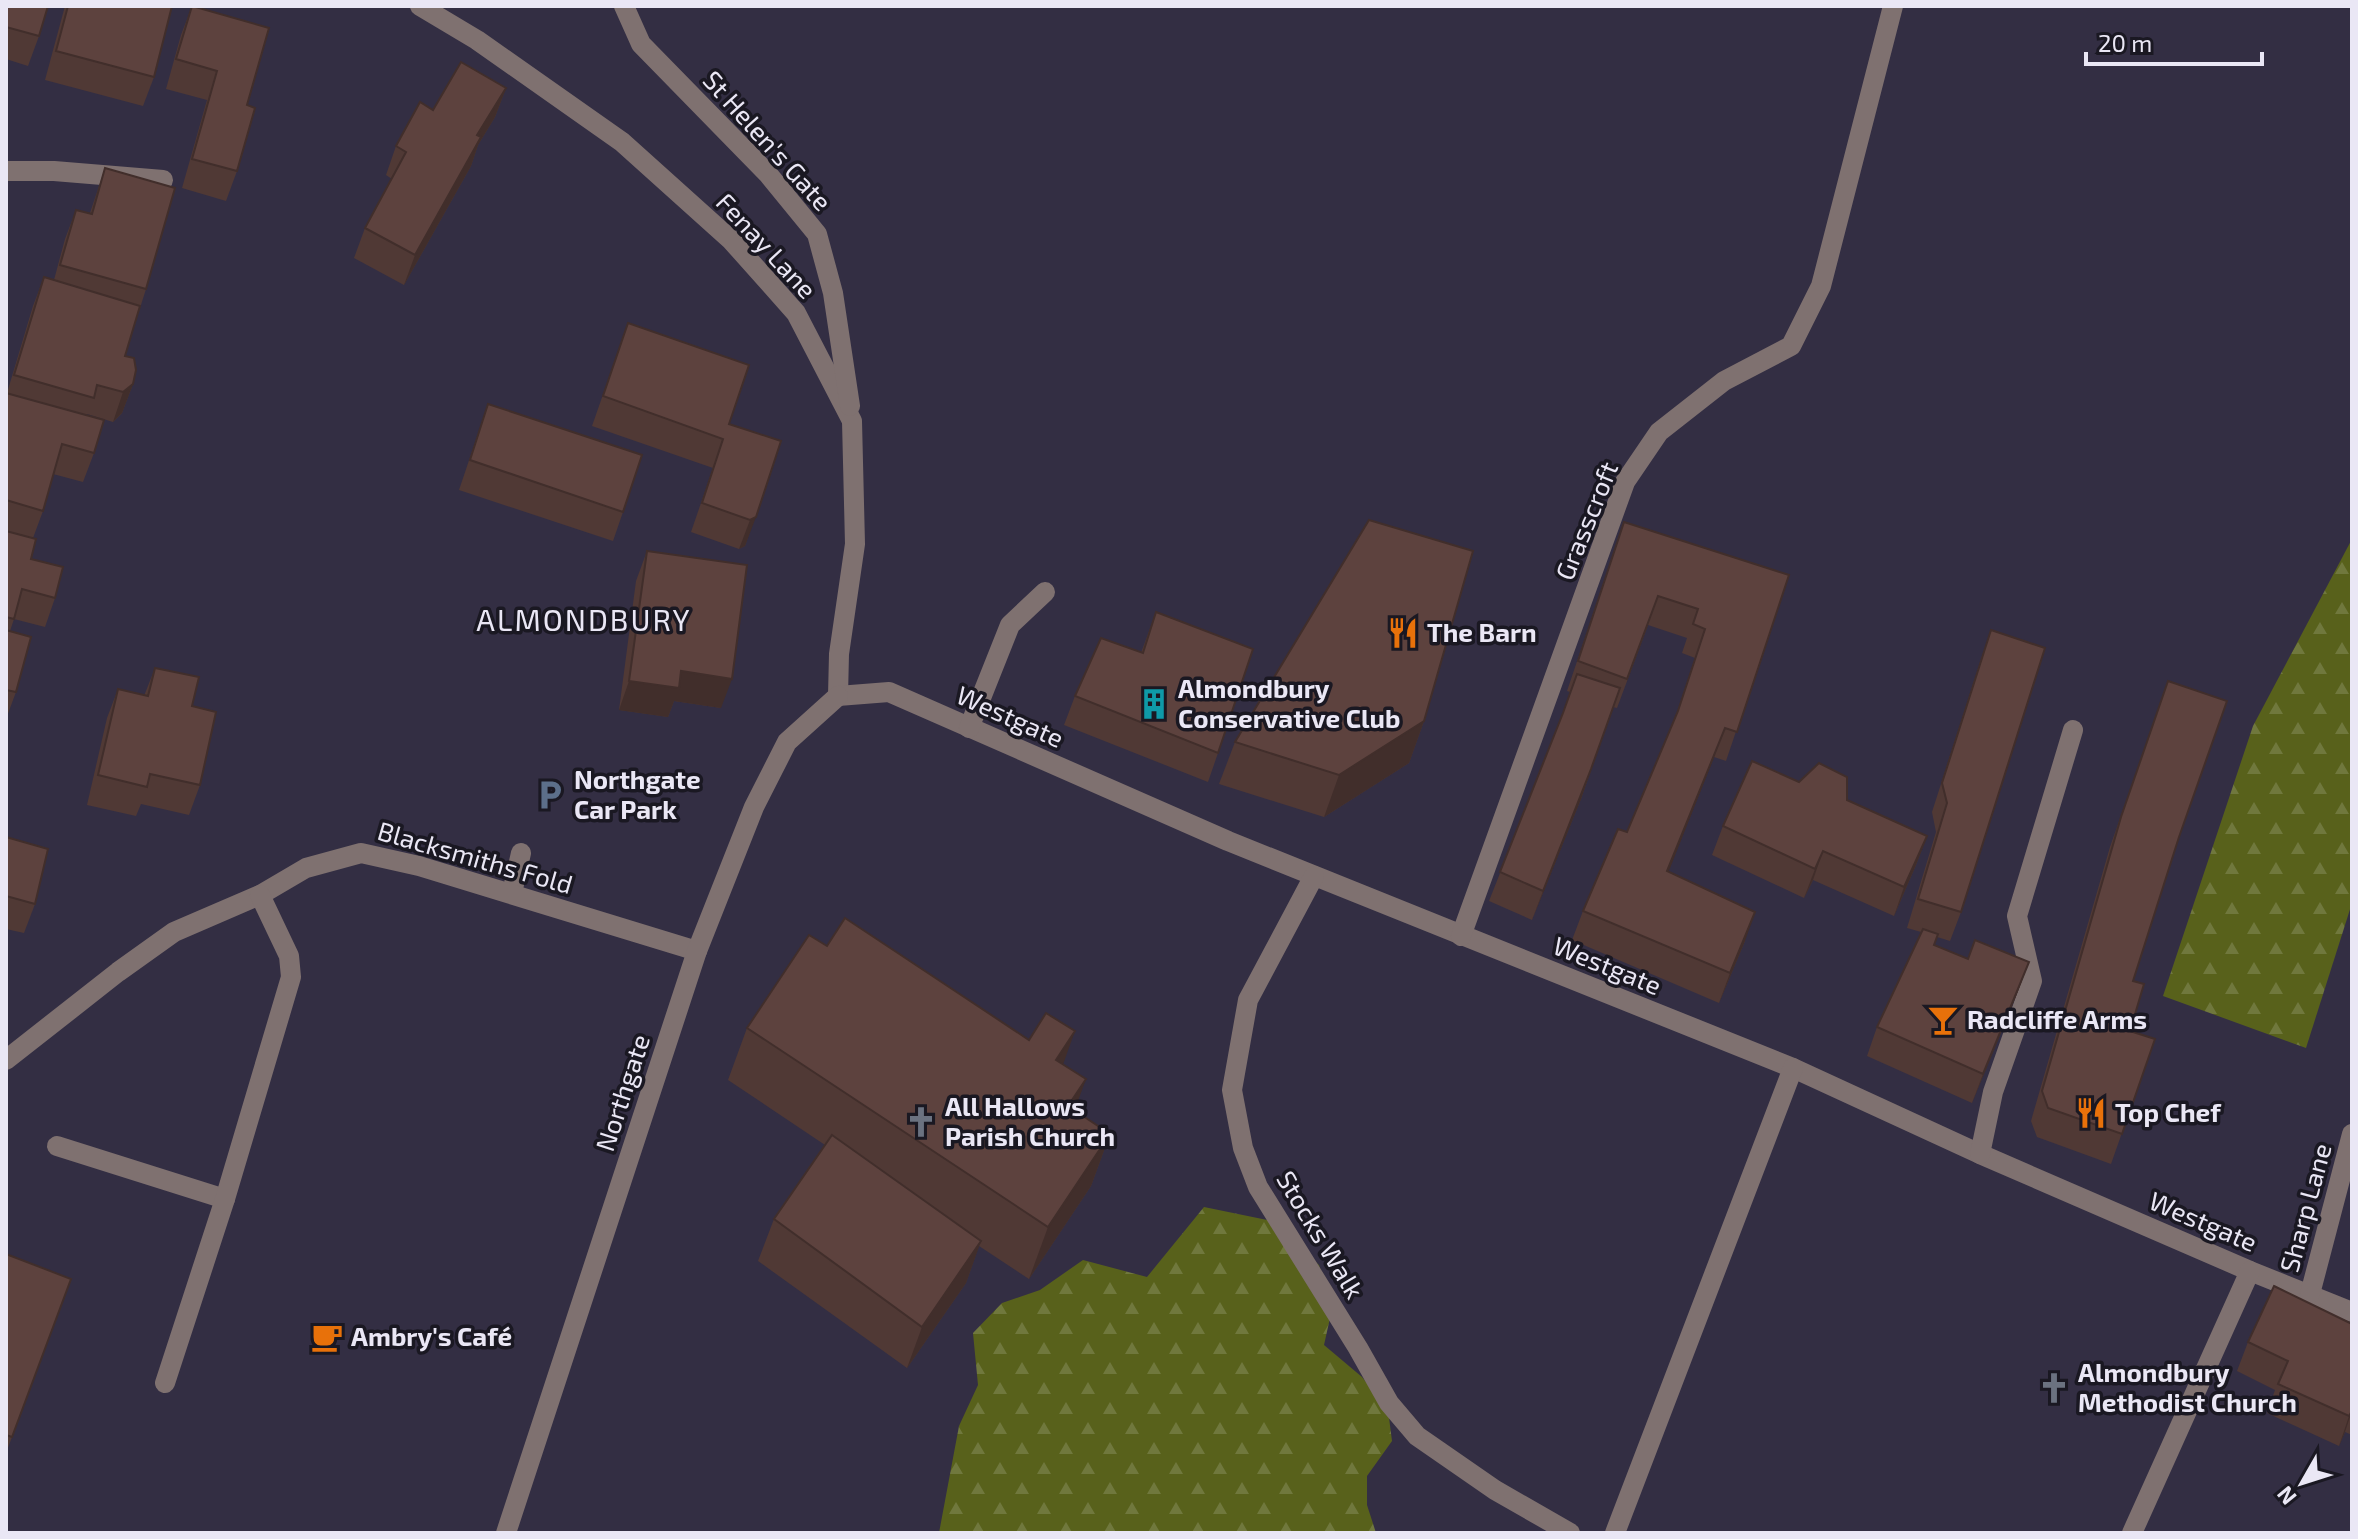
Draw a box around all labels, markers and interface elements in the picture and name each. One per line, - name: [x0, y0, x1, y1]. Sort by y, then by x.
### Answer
- scale bar: [2086, 16, 2262, 66]
- text: 20 m: [2098, 28, 2152, 57]
- street label: St Helen's Gate: [697, 64, 839, 216]
- street label: Fenay Lane: [711, 186, 824, 304]
- street label: Grasscroft: [1548, 457, 1623, 584]
- district label: ALMONDBURY: [476, 601, 692, 637]
- restaurant icon: The Barn: [1386, 616, 1420, 650]
- place label: The Barn: [1427, 616, 1537, 647]
- place label: Almondbury Conservative Club: [1178, 672, 1400, 733]
- street label: Westgate: [952, 678, 1069, 753]
- building icon: Almondbury Conservative Club: [1137, 687, 1171, 721]
- place label: Northgate Car Park: [574, 763, 701, 824]
- parking icon: Northgate Car Park: [533, 778, 567, 812]
- street label: Blacksmiths Fold: [374, 814, 577, 899]
- street label: Westgate: [1549, 929, 1666, 1000]
- bar icon: Radcliffe Arms: [1926, 1003, 1960, 1037]
- place label: Radcliffe Arms: [1967, 1003, 2147, 1034]
- street label: Northgate: [588, 1030, 655, 1155]
- place label: All Hallows Parish Church: [945, 1090, 1115, 1151]
- restaurant icon: Top Chef: [2074, 1096, 2108, 1130]
- place label: Top Chef: [2115, 1096, 2222, 1127]
- church icon: All Hallows Parish Church: [904, 1105, 938, 1139]
- street label: Sharp Lane: [2272, 1140, 2337, 1275]
- street label: Stocks Walk: [1271, 1165, 1371, 1304]
- street label: Westgate: [2145, 1184, 2262, 1257]
- cafe icon: Ambry's Café: [310, 1320, 344, 1354]
- place label: Ambry's Café: [351, 1320, 512, 1352]
- place label: Almondbury Methodist Church: [2078, 1356, 2297, 1417]
- church icon: Almondbury Methodist Church: [2037, 1371, 2071, 1405]
- north arrow: [2262, 1443, 2342, 1523]
- text: N: [2271, 1482, 2301, 1511]

